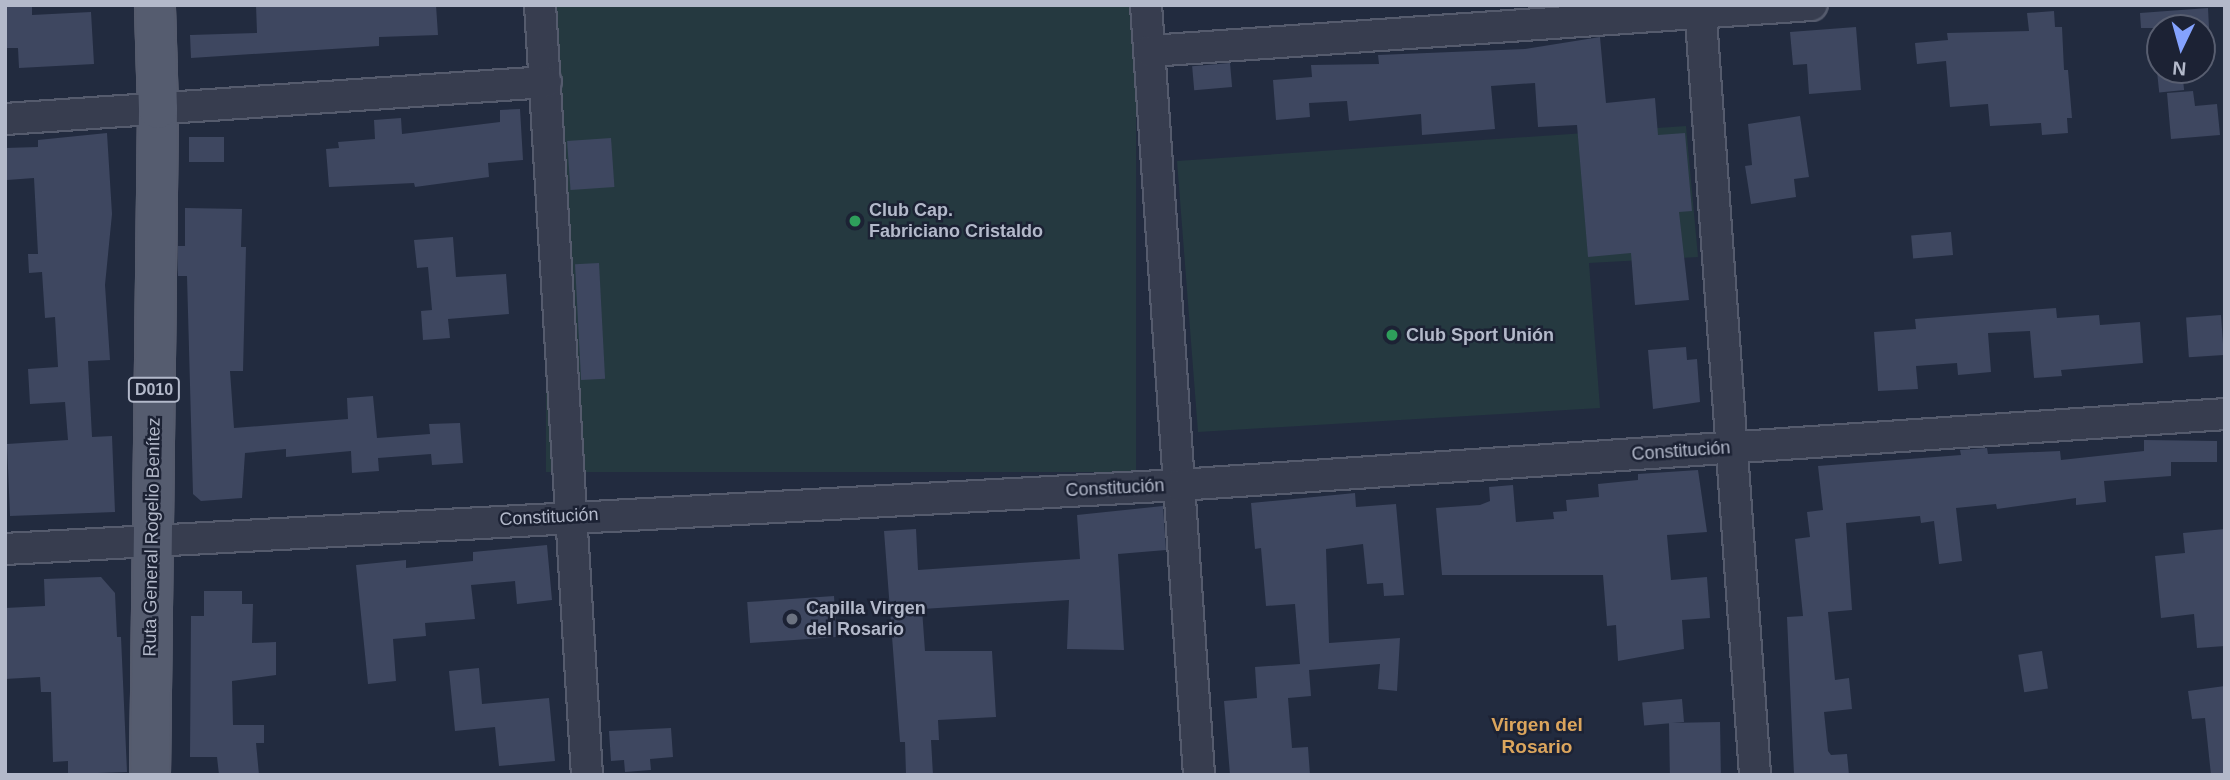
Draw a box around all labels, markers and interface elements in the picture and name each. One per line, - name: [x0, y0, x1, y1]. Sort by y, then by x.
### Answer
- north arrow: [2146, 14, 2216, 84]
- text: N: [2172, 57, 2187, 79]
- place label: Club Cap. Fabriciano Cristaldo: [869, 200, 1043, 242]
- marker: Club Cap. Fabriciano Cristaldo: [847, 213, 863, 229]
- place label: Club Sport Unión: [1406, 324, 1554, 346]
- marker: Club Sport Unión: [1384, 327, 1400, 343]
- road number: D010: [128, 378, 180, 402]
- street label: Ruta General Rogelio Benítez: [139, 417, 165, 657]
- street label: Constitución: [1631, 437, 1731, 465]
- street label: Constitución: [1065, 475, 1165, 501]
- street label: Constitución: [499, 504, 599, 530]
- place label: Capilla Virgen del Rosario: [806, 598, 926, 640]
- marker: Capilla Virgen del Rosario: [784, 611, 800, 627]
- district label: Virgen del Rosario: [1491, 714, 1583, 758]

